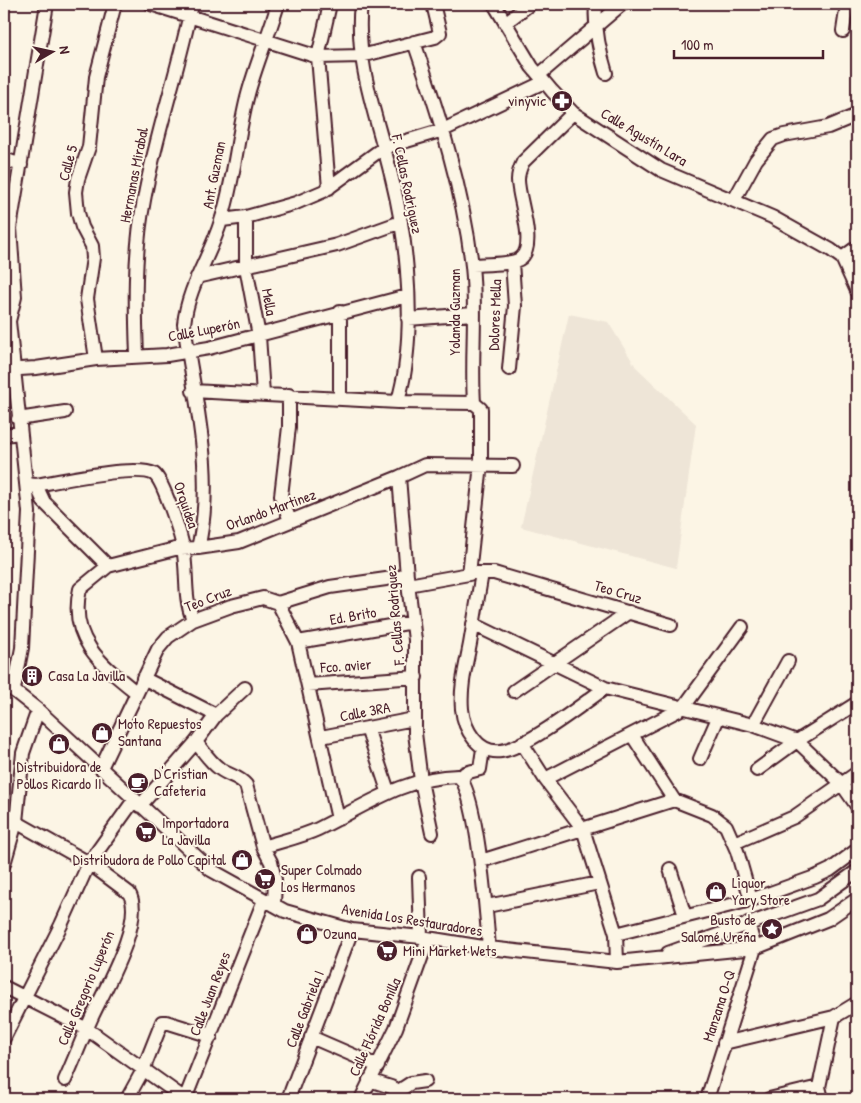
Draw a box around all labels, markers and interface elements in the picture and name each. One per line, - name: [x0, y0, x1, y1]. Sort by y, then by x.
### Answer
- north arrow: [28, 28, 78, 78]
- scale bar: [674, 28, 822, 60]
- text: 100 m: [681, 34, 714, 55]
- text: N: [55, 45, 75, 56]
- pharmacy icon: vinyvic: [550, 89, 574, 113]
- place label: vinyvic: [508, 90, 546, 111]
- street label: Calle Agustín Lara: [597, 102, 692, 171]
- street label: Hermanas Mirabal: [114, 125, 153, 224]
- street label: F. Cellas Rodriguez: [387, 131, 428, 236]
- street label: Ant. Guzman: [197, 139, 230, 210]
- street label: Calle 5: [53, 142, 83, 183]
- street label: Yolanda Guzman: [444, 268, 465, 356]
- street label: Dolores Mella: [483, 279, 506, 351]
- street label: Mella: [257, 287, 282, 317]
- street label: Calle Luperón: [166, 312, 242, 347]
- street label: Orquidea: [169, 479, 204, 531]
- street label: Orlando Martinez: [223, 483, 319, 536]
- street label: F. Cellas Rodriguez: [380, 563, 409, 667]
- street label: Teo Cruz: [592, 574, 645, 609]
- street label: Teo Cruz: [181, 580, 235, 617]
- street label: Ed. Brito: [328, 601, 378, 630]
- street label: Fco. avier: [319, 653, 372, 678]
- building icon: Casa La Javilla: [20, 664, 44, 688]
- place label: Casa La Javilla: [48, 665, 125, 686]
- street label: Calle 3RA: [338, 696, 393, 727]
- place label: Moto Repuestos Santana: [118, 713, 202, 751]
- shop icon: Moto Repuestos Santana: [90, 721, 114, 745]
- shop icon: Distribuidora de Pollos Ricardo II: [47, 732, 71, 756]
- place label: Distribuidora de Pollos Ricardo II: [16, 756, 102, 794]
- place label: D'Cristian Cafeteria: [154, 763, 208, 801]
- cafe icon: D'Cristian Cafeteria: [126, 771, 150, 795]
- place label: Importadora La Javilla: [162, 812, 229, 850]
- supermarket icon: Importadora La Javilla: [134, 820, 158, 844]
- shop icon: Distribudora de Pollo Capital: [230, 848, 254, 872]
- place label: Distribudora de Pollo Capital: [73, 849, 226, 870]
- place label: Super Colmado Los Hermanos: [281, 859, 362, 897]
- supermarket icon: Super Colmado Los Hermanos: [253, 867, 277, 891]
- place label: Liquor Yary Store: [732, 872, 790, 910]
- shop icon: Liquor Yary Store: [704, 880, 728, 904]
- street label: Avenida Los Restauradores: [340, 898, 484, 941]
- place label: Busto de Salomé Ureña: [681, 909, 756, 947]
- place icon: Busto de Salomé Ureña: [760, 917, 784, 941]
- shop icon: Ozuna: [295, 922, 319, 946]
- place label: Ozuna: [323, 923, 357, 944]
- street label: Calle Gregorio Luperón: [52, 927, 119, 1048]
- supermarket icon: Mini Market Wets: [375, 939, 399, 963]
- place label: Mini Market Wets: [403, 940, 497, 961]
- street label: Calle Juan Reyes: [184, 949, 235, 1039]
- street label: Calle Gabriela I: [280, 967, 329, 1050]
- street label: Manzana O-Q: [697, 967, 740, 1044]
- street label: Calle Flórida Bonilla: [343, 974, 406, 1080]

